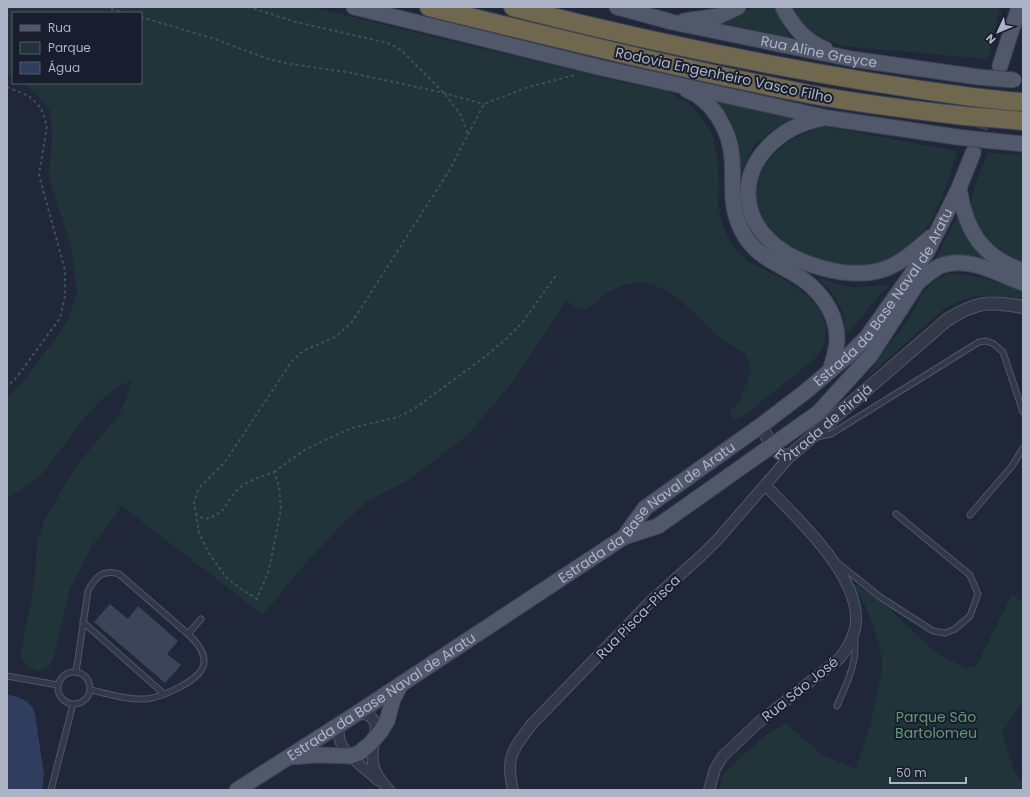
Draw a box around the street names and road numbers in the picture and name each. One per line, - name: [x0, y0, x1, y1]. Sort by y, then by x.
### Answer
- street label: Rua Aline Greyce: [759, 30, 879, 73]
- street label: Rodovia Engenheiro Vasco Filho: [613, 42, 835, 108]
- street label: Estrada da Base Naval de Aratu: [809, 205, 957, 391]
- street label: Entrada de Pirajá: [771, 379, 877, 466]
- street label: Estrada da Base Naval de Aratu: [554, 437, 739, 588]
- street label: Rua Pisca-Pisca: [591, 570, 685, 664]
- street label: Estrada da Base Naval de Aratu: [283, 628, 480, 765]
- street label: Rua São José: [757, 652, 843, 726]

